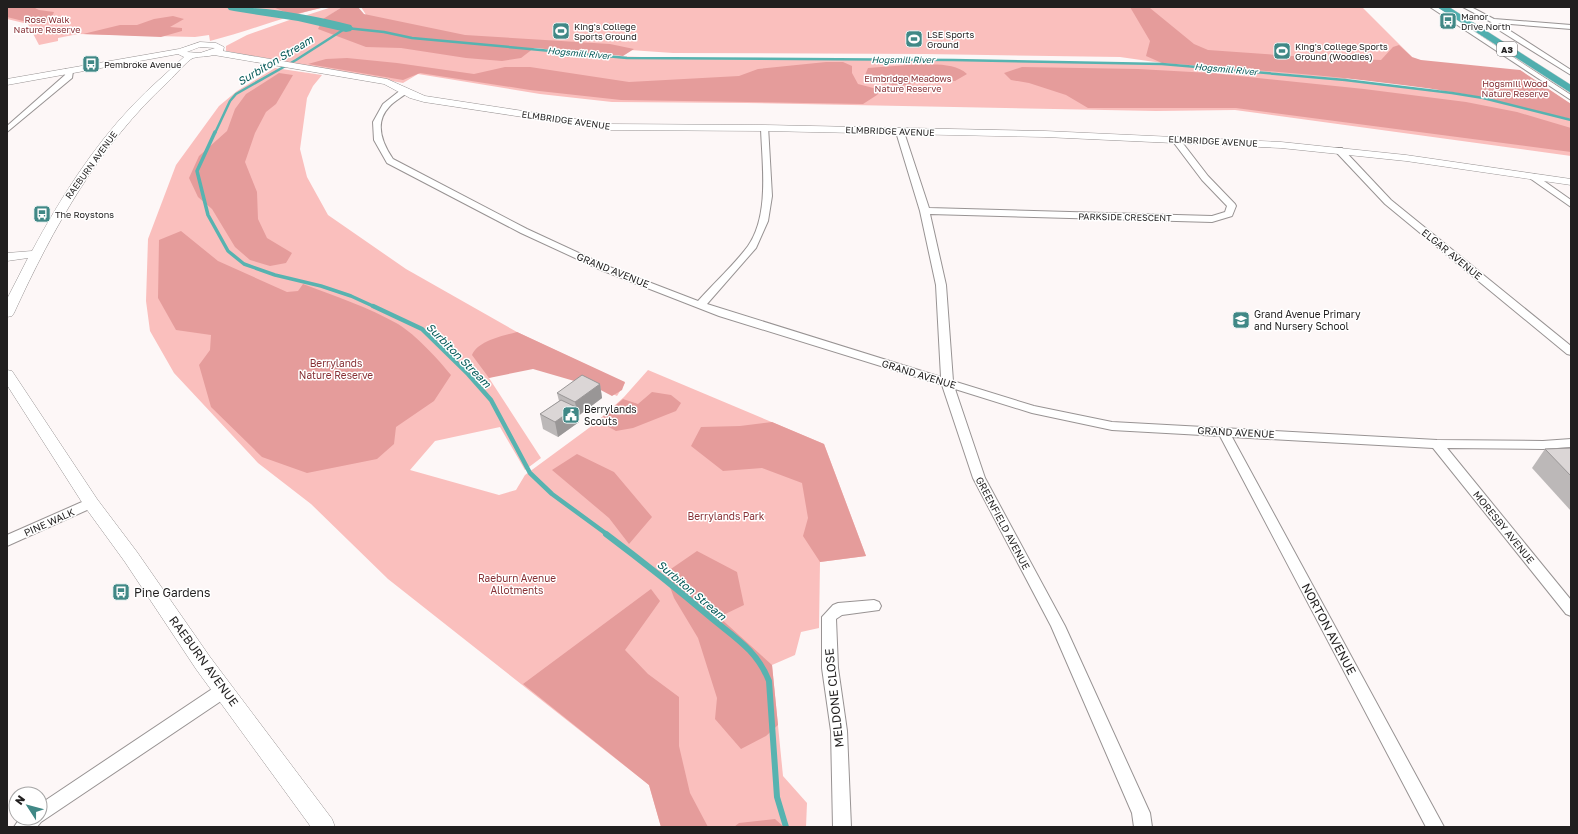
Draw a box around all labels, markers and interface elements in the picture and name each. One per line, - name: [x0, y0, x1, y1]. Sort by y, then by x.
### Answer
- bus stop icon: Manor Drive North: [1438, 11, 1458, 31]
- place label: Manor Drive North: [1461, 11, 1511, 32]
- park label: Rose Walk Nature Reserve: [14, 14, 80, 35]
- sports icon: King's College Sports Ground: [551, 21, 571, 41]
- place label: King's College Sports Ground: [574, 21, 637, 42]
- sports icon: LSE Sports Ground: [904, 29, 924, 49]
- place label: LSE Sports Ground: [927, 29, 974, 50]
- water label: Surbiton Stream: [235, 32, 316, 88]
- sports icon: King's College Sports Ground (Woodies): [1272, 41, 1292, 61]
- place label: King's College Sports Ground (Woodies): [1295, 41, 1388, 62]
- road number: A3: [1497, 42, 1517, 56]
- water label: Hogsmill River: [547, 45, 612, 61]
- bus stop icon: Pembroke Avenue: [81, 54, 101, 74]
- water label: Hogsmill River: [871, 54, 936, 65]
- place label: Pembroke Avenue: [104, 59, 182, 70]
- water label: Hogsmill River: [1194, 61, 1259, 77]
- park label: Elmbridge Meadows Nature Reserve: [864, 73, 952, 94]
- park label: Hogsmill Wood Nature Reserve: [1482, 78, 1548, 99]
- street label: ELMBRIDGE AVENUE: [521, 108, 611, 132]
- street label: ELMBRIDGE AVENUE: [845, 124, 935, 138]
- street label: RAEBURN AVENUE: [63, 129, 119, 201]
- street label: ELMBRIDGE AVENUE: [1168, 133, 1258, 149]
- bus stop icon: The Roystons: [32, 204, 52, 224]
- place label: The Roystons: [55, 209, 114, 220]
- street label: PARKSIDE CRESCENT: [1078, 211, 1172, 223]
- street label: ELGAR AVENUE: [1420, 226, 1484, 282]
- street label: GRAND AVENUE: [575, 250, 651, 290]
- place label: Grand Avenue Primary and Nursery School: [1254, 308, 1361, 332]
- school or university icon: Grand Avenue Primary and Nursery School: [1231, 310, 1251, 330]
- water label: Surbiton Stream: [424, 320, 495, 391]
- park label: Berrylands Nature Reserve: [299, 357, 373, 381]
- street label: GRAND AVENUE: [880, 357, 958, 391]
- place label: Berrylands Scouts: [584, 403, 637, 427]
- public building icon: Berrylands Scouts: [561, 405, 581, 425]
- street label: GRAND AVENUE: [1197, 424, 1275, 440]
- street label: GREENFIELD AVENUE: [973, 474, 1033, 572]
- street label: MORESBY AVENUE: [1471, 488, 1537, 566]
- street label: PINE WALK: [22, 505, 76, 539]
- park label: Berrylands Park: [688, 510, 765, 522]
- water label: Surbiton Stream: [655, 557, 730, 623]
- park label: Raeburn Avenue Allotments: [478, 572, 556, 596]
- street label: NORTON AVENUE: [1298, 581, 1360, 677]
- bus stop icon: Pine Gardens: [111, 582, 131, 602]
- place label: Pine Gardens: [134, 585, 210, 600]
- street label: RAEBURN AVENUE: [166, 613, 242, 709]
- street label: MELDONE CLOSE: [821, 648, 847, 748]
- north arrow: [8, 786, 48, 826]
- text: N: [12, 793, 27, 807]

